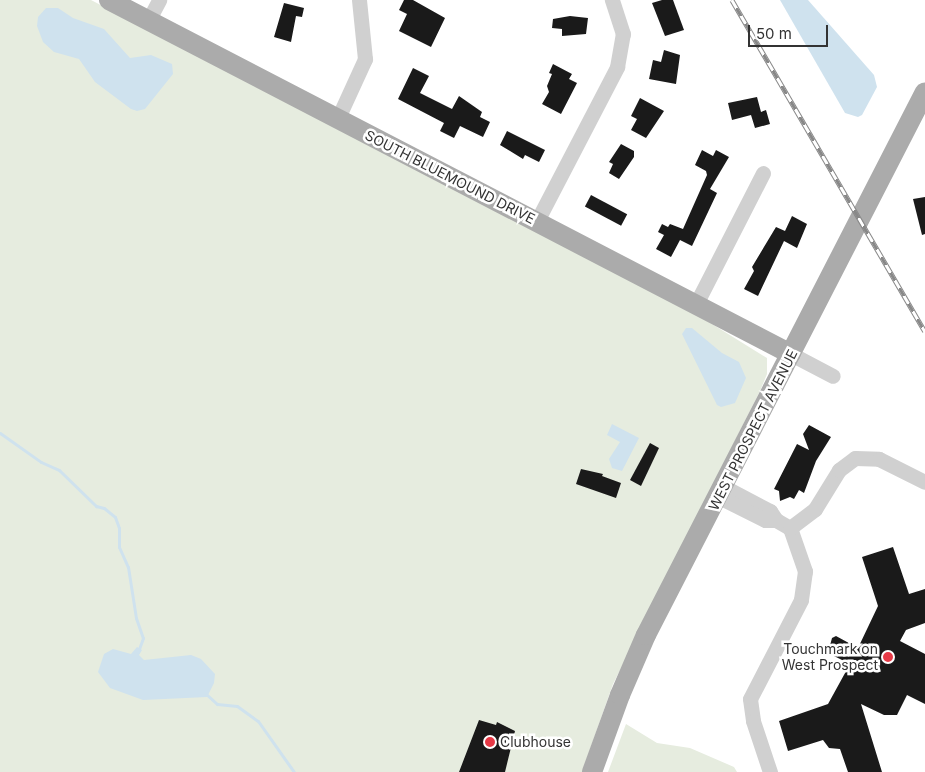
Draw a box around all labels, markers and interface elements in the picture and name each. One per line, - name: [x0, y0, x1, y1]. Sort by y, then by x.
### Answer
- scale bar: [750, 15, 830, 47]
- text: 50 m: [756, 24, 792, 43]
- street label: SOUTH BLUEMOUND DRIVE: [362, 127, 538, 227]
- street label: WEST PROSPECT AVENUE: [705, 347, 801, 513]
- place label: Touchmark on West Prospect: [782, 641, 878, 674]
- marker: Touchmark on West Prospect: [882, 651, 894, 663]
- place label: Clubhouse: [500, 734, 571, 750]
- marker: Clubhouse: [484, 736, 496, 748]

